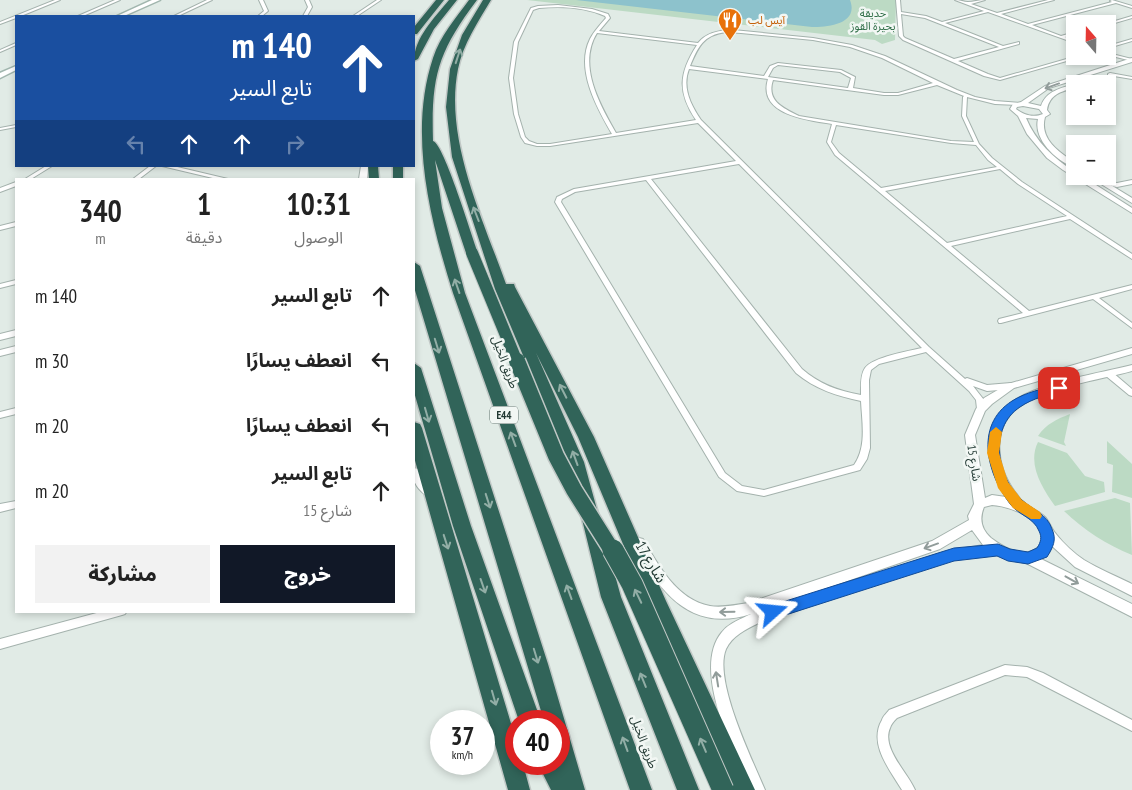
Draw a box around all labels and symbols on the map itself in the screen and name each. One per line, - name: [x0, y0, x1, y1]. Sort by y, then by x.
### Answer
- park label: حديقة بحيرة القوز: [850, 6, 895, 33]
- restaurant icon: آيس لب: [717, 7, 743, 41]
- place label: آيس لب: [748, 13, 786, 27]
- north arrow: [1066, 15, 1116, 65]
- one-way arrow: [454, 49, 463, 64]
- one-way arrow: [1045, 82, 1060, 91]
- one-way arrow: [471, 207, 480, 222]
- one-way arrow: [452, 279, 461, 295]
- street label: طريق الخيل: [488, 333, 522, 391]
- one-way arrow: [433, 338, 443, 354]
- pin: [1038, 367, 1080, 409]
- one-way arrow: [558, 384, 567, 399]
- road number: E44: [490, 406, 518, 424]
- one-way arrow: [422, 407, 432, 423]
- one-way arrow: [508, 432, 517, 447]
- street label: شارع 15: [962, 444, 985, 483]
- one-way arrow: [570, 451, 579, 466]
- one-way arrow: [484, 492, 493, 508]
- one-way arrow: [442, 534, 451, 550]
- street label: 17 شارع: [629, 537, 671, 588]
- one-way arrow: [924, 542, 940, 551]
- one-way arrow: [1064, 575, 1078, 585]
- one-way arrow: [479, 578, 488, 593]
- one-way arrow: [564, 584, 573, 600]
- position arrow: [746, 585, 798, 637]
- one-way arrow: [633, 589, 643, 604]
- one-way arrow: [720, 607, 736, 617]
- one-way arrow: [532, 647, 542, 663]
- one-way arrow: [712, 671, 722, 687]
- one-way arrow: [638, 673, 647, 688]
- one-way arrow: [490, 689, 499, 705]
- speed limit sign: 40: [505, 710, 570, 775]
- street label: طريق الخيل: [627, 713, 661, 771]
- one-way arrow: [620, 737, 629, 752]
- one-way arrow: [698, 738, 708, 753]

